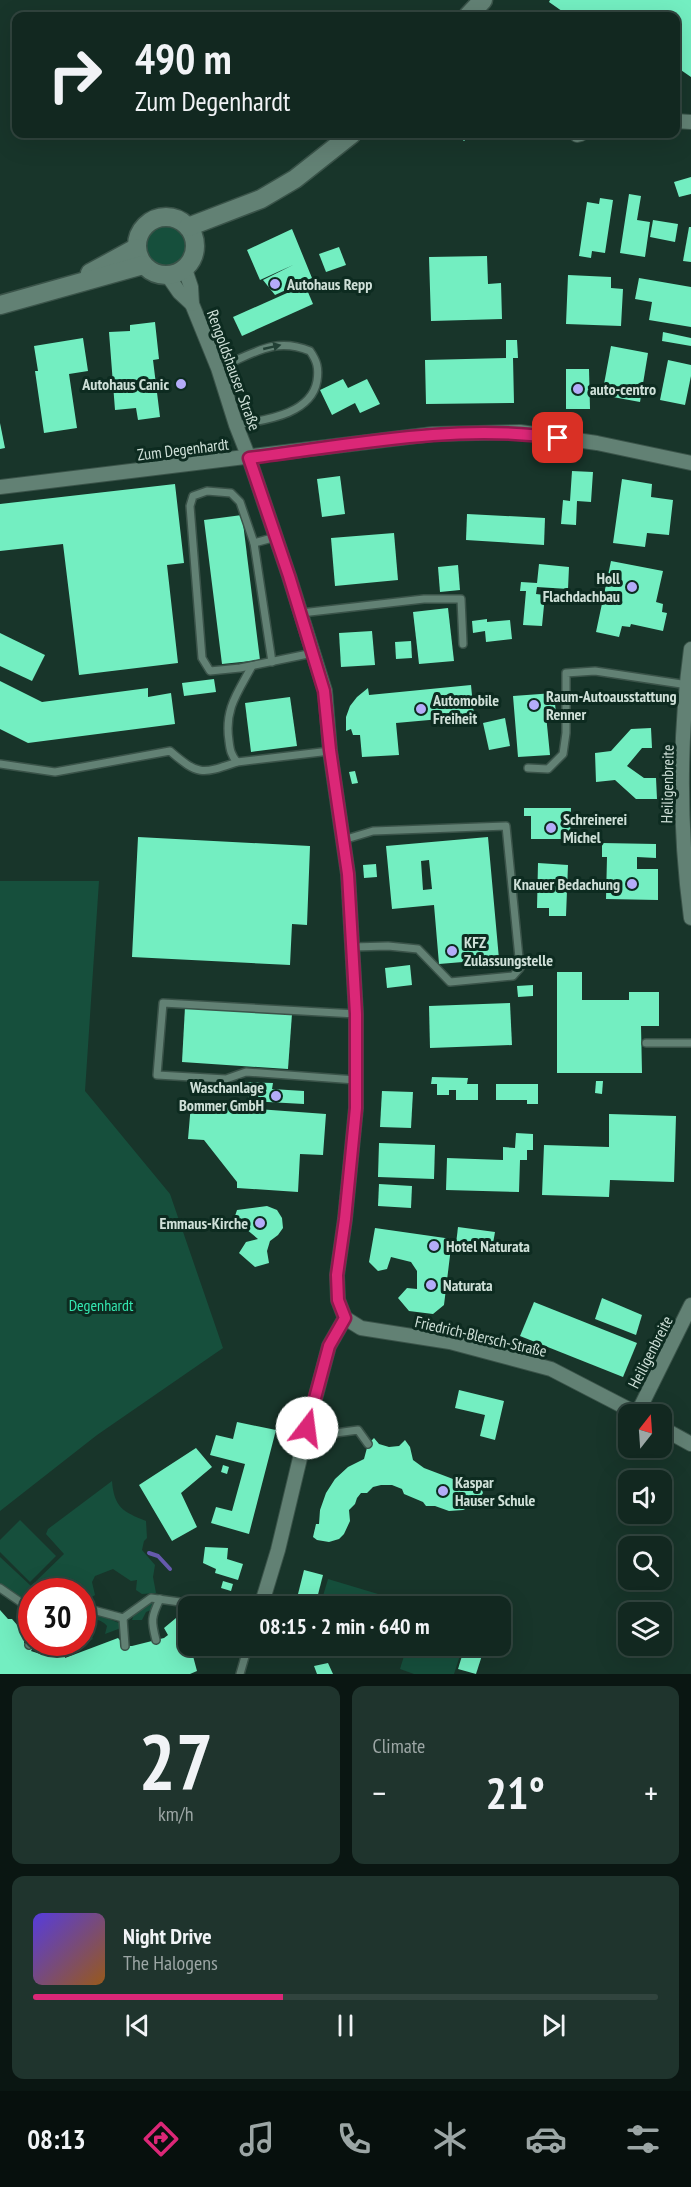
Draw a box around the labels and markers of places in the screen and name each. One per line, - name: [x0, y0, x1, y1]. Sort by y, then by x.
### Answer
- place label: Autohaus Repp: [286, 274, 372, 294]
- marker: Autohaus Repp: [268, 277, 282, 291]
- place label: Autohaus Canic: [81, 374, 169, 394]
- marker: Autohaus Canic: [174, 377, 188, 391]
- place label: auto-centro: [590, 379, 656, 399]
- marker: auto-centro: [571, 382, 585, 396]
- pin: [532, 412, 583, 463]
- place label: Holl Flachdachbau: [543, 568, 620, 606]
- marker: Holl Flachdachbau: [625, 580, 639, 594]
- place label: Raum-Autoausstattung Renner: [546, 686, 677, 724]
- place label: Automobile Freiheit: [432, 690, 499, 728]
- marker: Raum-Autoausstattung Renner: [527, 698, 541, 712]
- marker: Automobile Freiheit: [414, 702, 428, 716]
- place label: Schreinerei Michel: [563, 809, 628, 847]
- marker: Schreinerei Michel: [544, 821, 558, 835]
- place label: Knauer Bedachung: [514, 874, 620, 894]
- marker: Knauer Bedachung: [625, 877, 639, 891]
- place label: KFZ Zulassungstelle: [464, 932, 553, 970]
- marker: KFZ Zulassungstelle: [445, 944, 459, 958]
- place label: Waschanlage Bommer GmbH: [179, 1077, 264, 1115]
- marker: Waschanlage Bommer GmbH: [269, 1089, 283, 1103]
- place label: Emmaus-Kirche: [160, 1213, 248, 1233]
- marker: Emmaus-Kirche: [253, 1216, 267, 1230]
- place label: Hotel Naturata: [446, 1236, 530, 1256]
- marker: Hotel Naturata: [427, 1239, 441, 1253]
- place label: Naturata: [443, 1275, 493, 1295]
- marker: Naturata: [424, 1278, 438, 1292]
- place label: Kaspar Hauser Schule: [455, 1472, 536, 1510]
- marker: Kaspar Hauser Schule: [436, 1484, 450, 1498]

